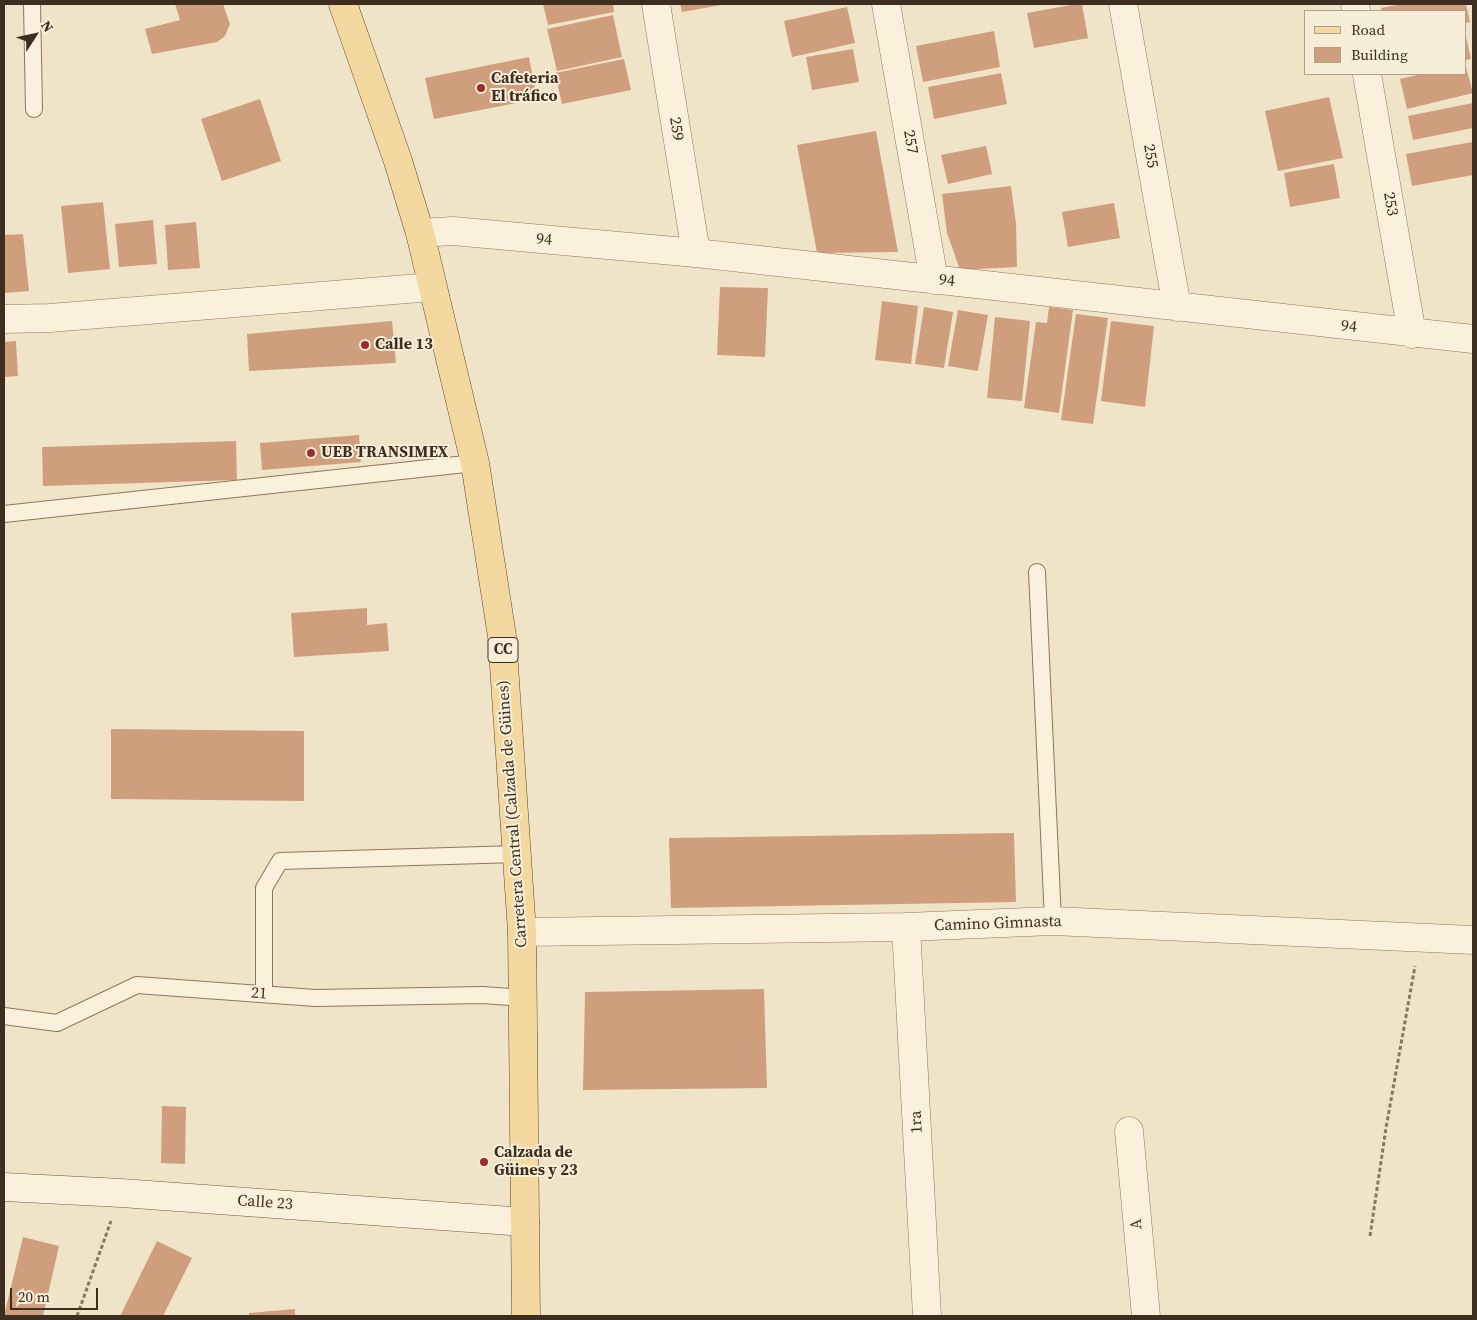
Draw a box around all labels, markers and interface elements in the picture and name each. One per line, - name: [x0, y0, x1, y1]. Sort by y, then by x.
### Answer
- north arrow: [10, 10, 60, 60]
- legend: [1304, 10, 1467, 75]
- text: N: [36, 16, 58, 36]
- text: Road: [1351, 19, 1385, 40]
- text: Building: [1351, 44, 1408, 65]
- place label: Cafeteria El tráfico: [491, 69, 558, 107]
- marker: Cafeteria El tráfico: [475, 82, 487, 94]
- street label: 259: [665, 116, 687, 142]
- street label: 257: [898, 129, 922, 155]
- street label: 255: [1138, 143, 1162, 169]
- street label: 253: [1378, 191, 1402, 217]
- street label: 94: [535, 230, 553, 250]
- street label: 94: [938, 271, 956, 291]
- street label: 94: [1340, 317, 1358, 337]
- place label: Calle 13: [375, 335, 433, 355]
- marker: Calle 13: [359, 339, 371, 351]
- place label: UEB TRANSIMEX: [321, 443, 448, 463]
- marker: UEB TRANSIMEX: [305, 447, 317, 459]
- road number: CC: [488, 638, 518, 662]
- street label: Carretera Central (Calzada de Güines): [494, 680, 532, 948]
- street label: Camino Gimnasta: [934, 912, 1062, 936]
- street label: 21: [250, 984, 268, 1004]
- street label: 1ra: [907, 1110, 927, 1134]
- place label: Calzada de Güines y 23: [494, 1143, 578, 1181]
- marker: Calzada de Güines y 23: [478, 1156, 490, 1168]
- street label: Calle 23: [237, 1191, 293, 1215]
- street label: A: [1127, 1218, 1147, 1230]
- scale bar: [12, 1278, 100, 1310]
- text: 20 m: [18, 1286, 50, 1307]

